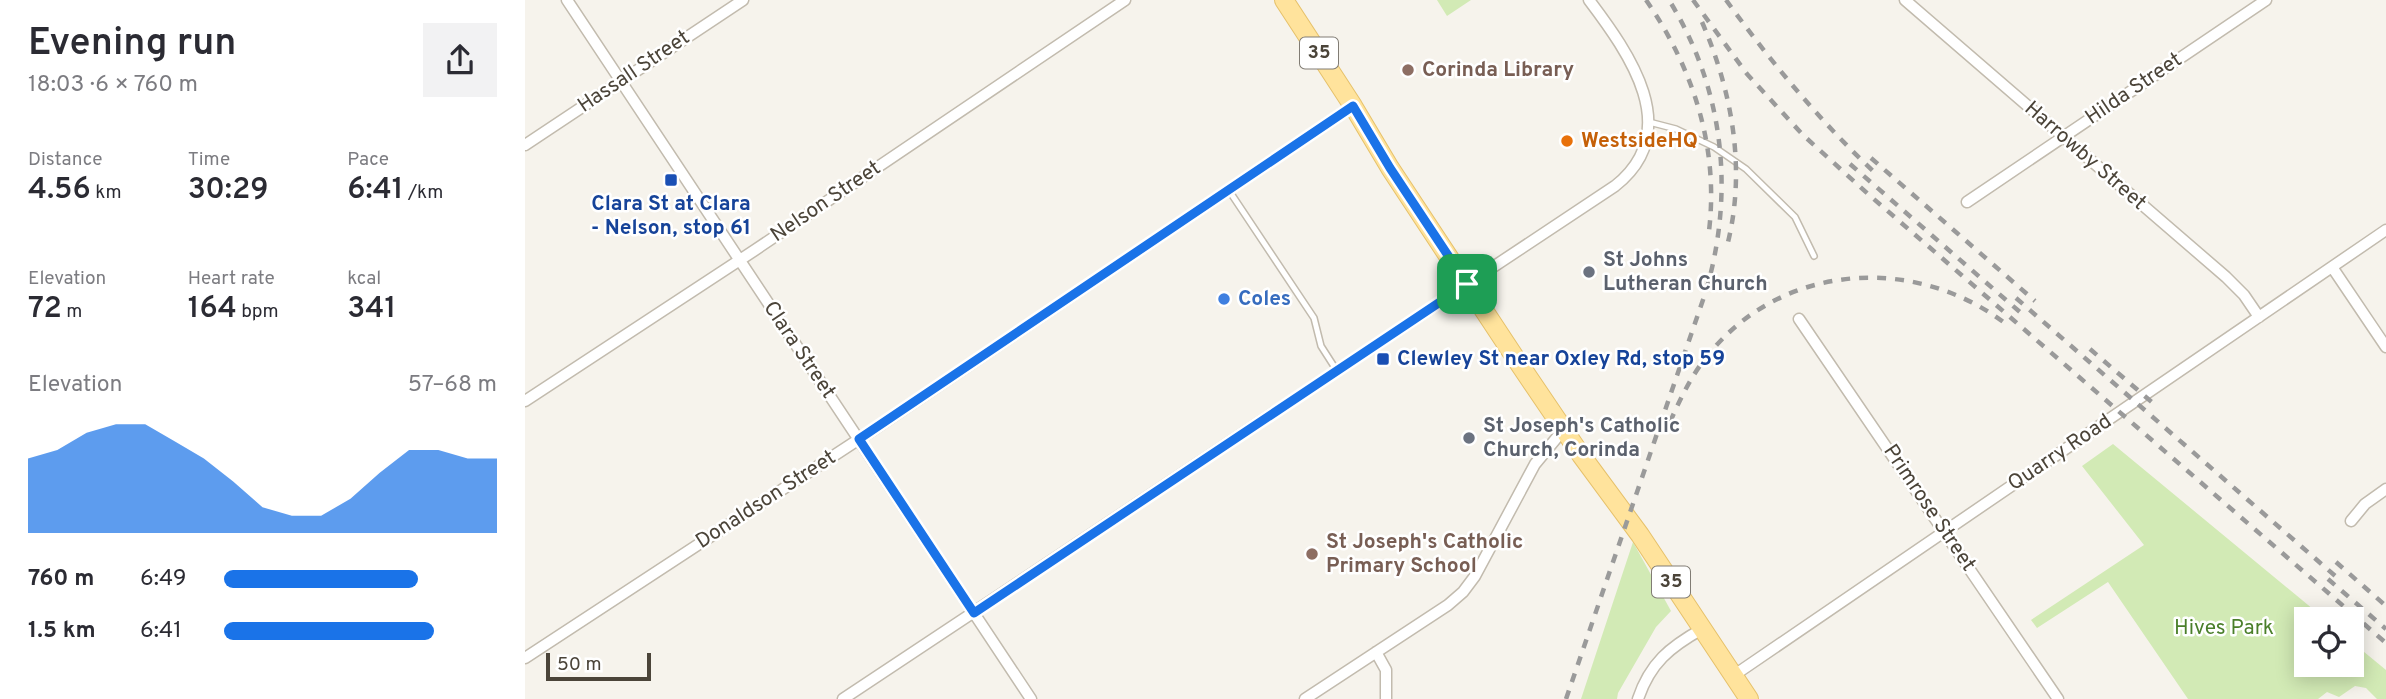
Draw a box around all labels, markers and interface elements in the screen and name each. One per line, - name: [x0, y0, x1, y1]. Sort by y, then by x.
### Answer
- text: Evening run: [28, 20, 236, 69]
- button: share: [423, 23, 497, 97]
- street label: Hassall Street: [573, 25, 695, 119]
- road number: 35: [1300, 38, 1338, 68]
- street label: Hilda Street: [2080, 47, 2188, 131]
- place label: Corinda Library: [1422, 57, 1574, 84]
- marker: Corinda Library: [1400, 62, 1416, 78]
- text: 18:03 · 6 × 760 m: [28, 71, 198, 100]
- street label: Harrowby Street: [2018, 96, 2152, 216]
- place label: WestsideHQ: [1581, 128, 1698, 155]
- marker: WestsideHQ: [1559, 133, 1575, 149]
- text: Distance: [28, 148, 103, 172]
- text: Time: [188, 148, 230, 172]
- text: Pace: [347, 148, 389, 172]
- street label: Nelson Street: [766, 155, 886, 249]
- text: 4.56: [28, 172, 91, 209]
- text: 30:29: [188, 172, 269, 209]
- text: 6:41: [347, 172, 404, 209]
- marker: Clara St at Clara - Nelson, stop 61: [663, 172, 679, 188]
- text: km: [91, 181, 122, 205]
- text: /km: [404, 181, 443, 205]
- place label: Clara St at Clara - Nelson, stop 61: [591, 191, 751, 242]
- place label: St Johns Lutheran Church: [1603, 247, 1768, 298]
- pin: [1437, 254, 1497, 314]
- marker: St Johns Lutheran Church: [1581, 264, 1597, 280]
- icon: arrive: [1448, 265, 1486, 303]
- text: Elevation: [28, 267, 106, 291]
- text: Heart rate: [188, 267, 275, 291]
- text: kcal: [347, 267, 381, 291]
- place label: Coles: [1238, 286, 1291, 313]
- text: 72: [28, 291, 62, 328]
- text: 164: [188, 291, 237, 328]
- text: 341: [347, 291, 396, 328]
- marker: Coles: [1216, 291, 1232, 307]
- street label: Clara Street: [757, 296, 841, 404]
- text: m: [62, 300, 82, 324]
- text: bpm: [237, 300, 279, 324]
- place label: Clewley St near Oxley Rd, stop 59: [1397, 346, 1725, 373]
- marker: Clewley St near Oxley Rd, stop 59: [1375, 351, 1391, 367]
- text: Elevation: [28, 371, 123, 400]
- text: 57–68 m: [408, 371, 497, 400]
- street label: Quarry Road: [2003, 408, 2117, 498]
- place label: St Joseph's Catholic Church, Corinda: [1483, 413, 1680, 464]
- marker: St Joseph's Catholic Church, Corinda: [1461, 430, 1477, 446]
- street label: Primrose Street: [1877, 439, 1981, 577]
- street label: Donaldson Street: [691, 445, 841, 555]
- place label: St Joseph's Catholic Primary School: [1326, 529, 1523, 580]
- marker: St Joseph's Catholic Primary School: [1304, 546, 1320, 562]
- text: 760 m: [28, 565, 94, 594]
- text: 6:49: [140, 565, 187, 594]
- road number: 35: [1652, 566, 1690, 597]
- map controls: [2294, 607, 2364, 677]
- button: locate: [2294, 607, 2364, 677]
- park label: Hives Park: [2174, 615, 2274, 642]
- text: 1.5 km: [28, 617, 96, 646]
- text: 6:41: [140, 617, 182, 646]
- scale bar: [546, 650, 651, 682]
- text: 50 m: [557, 653, 602, 677]

